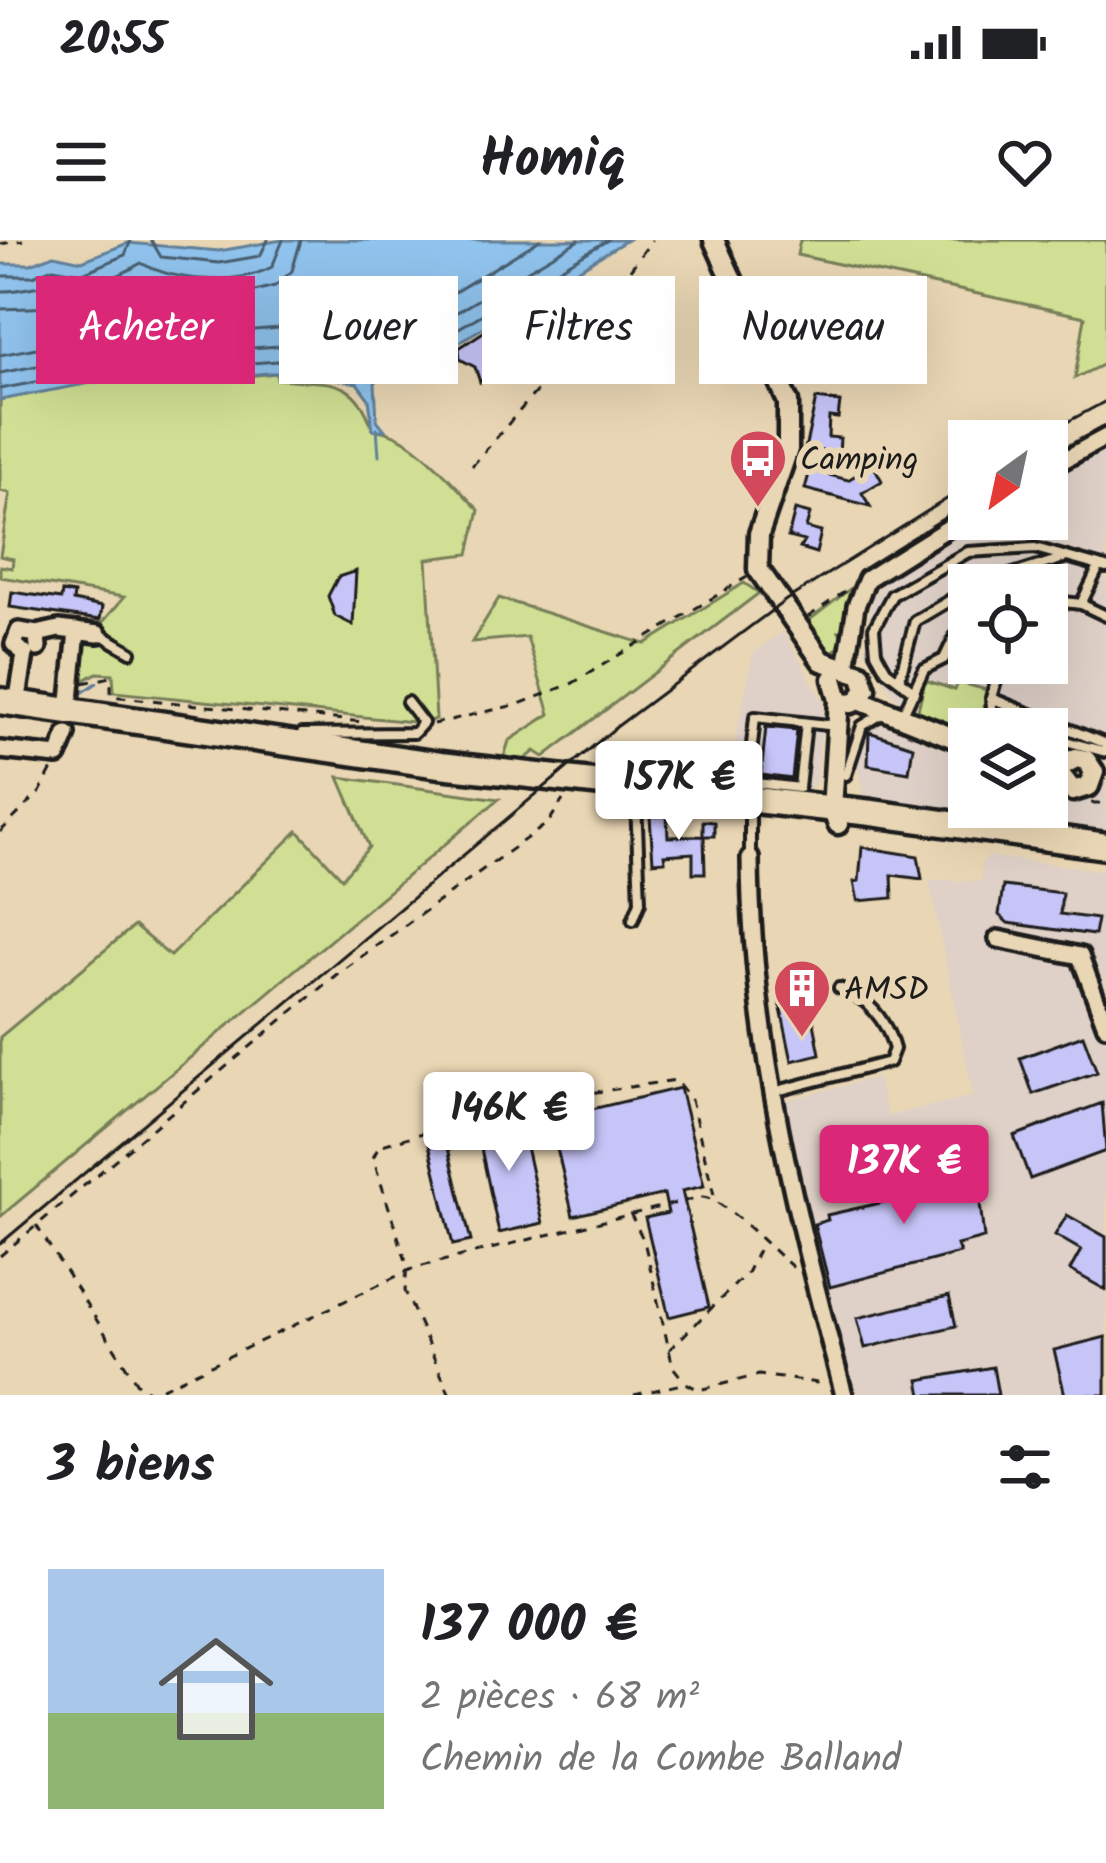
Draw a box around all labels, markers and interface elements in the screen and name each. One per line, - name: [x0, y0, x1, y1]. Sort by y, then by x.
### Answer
- text: 20:55: [60, 6, 166, 78]
- text: Homiq: [480, 119, 626, 205]
- icon: menu: [48, 129, 114, 195]
- icon: heart: [992, 129, 1058, 195]
- chip: Acheter: [36, 276, 255, 384]
- chip: Louer: [279, 276, 458, 384]
- chip: Filtres: [482, 276, 675, 384]
- chip: Nouveau: [699, 276, 927, 384]
- north arrow: [948, 420, 1068, 540]
- map controls: [948, 420, 1068, 828]
- bus stop icon: Camping: [727, 427, 789, 509]
- place label: Camping: [800, 435, 918, 488]
- button: locate: [948, 564, 1068, 684]
- button: layers: [948, 708, 1068, 828]
- pin: 157K €: [581, 741, 777, 843]
- text: 157K €: [622, 749, 736, 811]
- building icon: AMSD: [771, 957, 833, 1039]
- place label: AMSD: [844, 965, 929, 1018]
- pin: 146K €: [411, 1072, 607, 1174]
- text: 146K €: [450, 1080, 568, 1142]
- pin: 137K €: [806, 1125, 1002, 1227]
- text: 137K €: [847, 1133, 961, 1195]
- text: 3 biens: [48, 1427, 215, 1508]
- icon: filters: [992, 1434, 1058, 1500]
- text: 137 000 €: [420, 1587, 637, 1668]
- icon: home: [144, 1617, 288, 1761]
- text: 2 pièces · 68 m²: [420, 1668, 699, 1730]
- text: Chemin de la Combe Balland: [420, 1730, 901, 1792]

